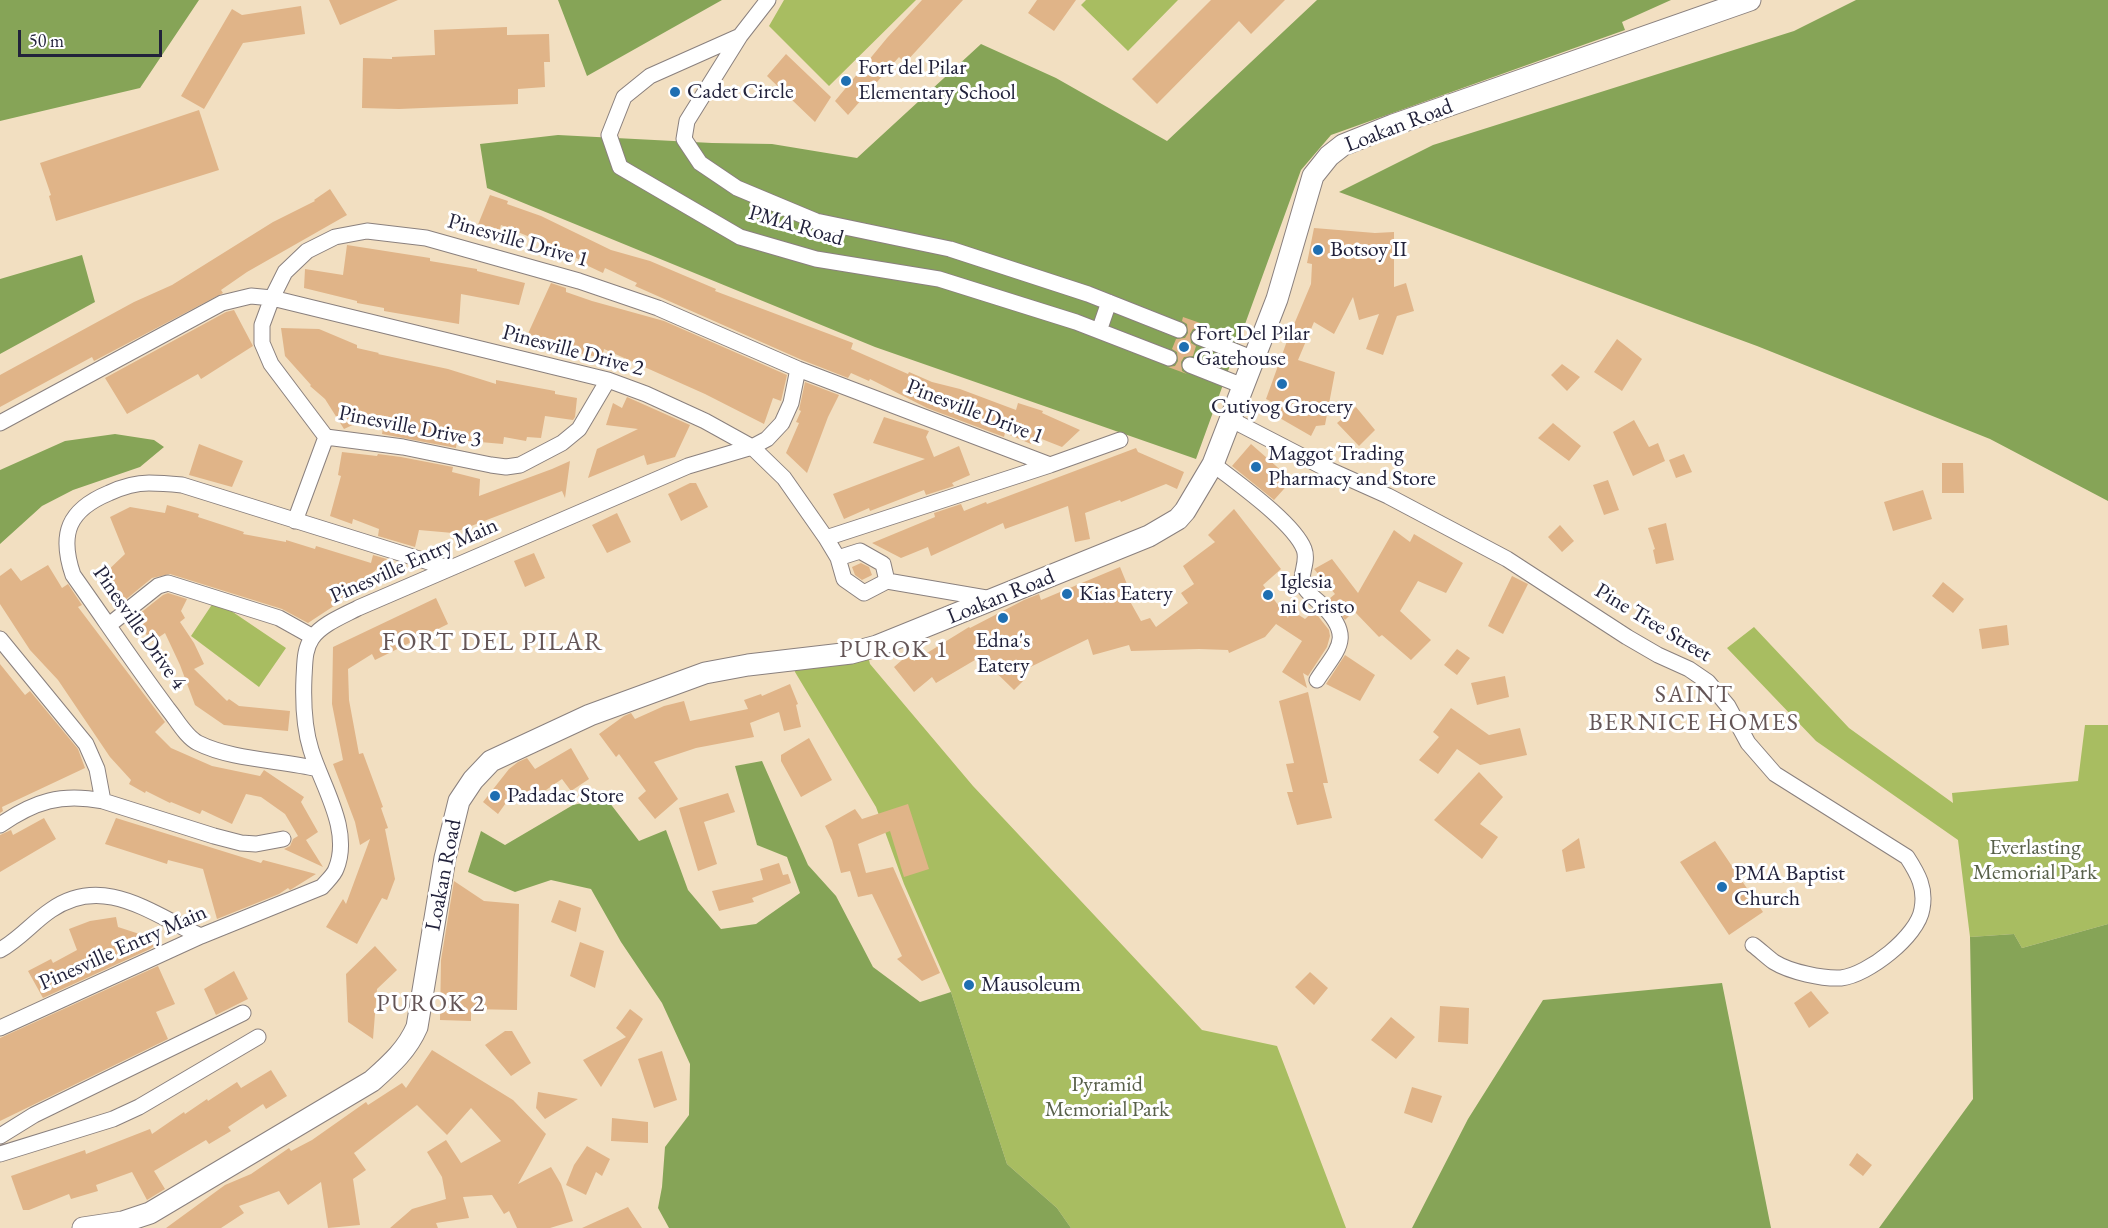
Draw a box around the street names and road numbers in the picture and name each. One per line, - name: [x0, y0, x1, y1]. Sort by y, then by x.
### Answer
- street label: Loakan Road: [1341, 93, 1457, 159]
- street label: PMA Road: [745, 200, 847, 252]
- street label: Pinesville Drive 1: [445, 208, 591, 274]
- street label: Pinesville Drive 2: [499, 319, 647, 383]
- street label: Pinesville Drive 1: [902, 374, 1048, 450]
- street label: Pinesville Drive 3: [336, 400, 484, 454]
- street label: Pinesville Entry Main: [326, 512, 502, 610]
- street label: Pinesville Drive 4: [87, 561, 191, 695]
- street label: Loakan Road: [944, 564, 1058, 630]
- street label: Pine Tree Street: [1590, 578, 1716, 668]
- street label: Loakan Road: [420, 817, 468, 933]
- street label: Pinesville Entry Main: [35, 899, 211, 997]

